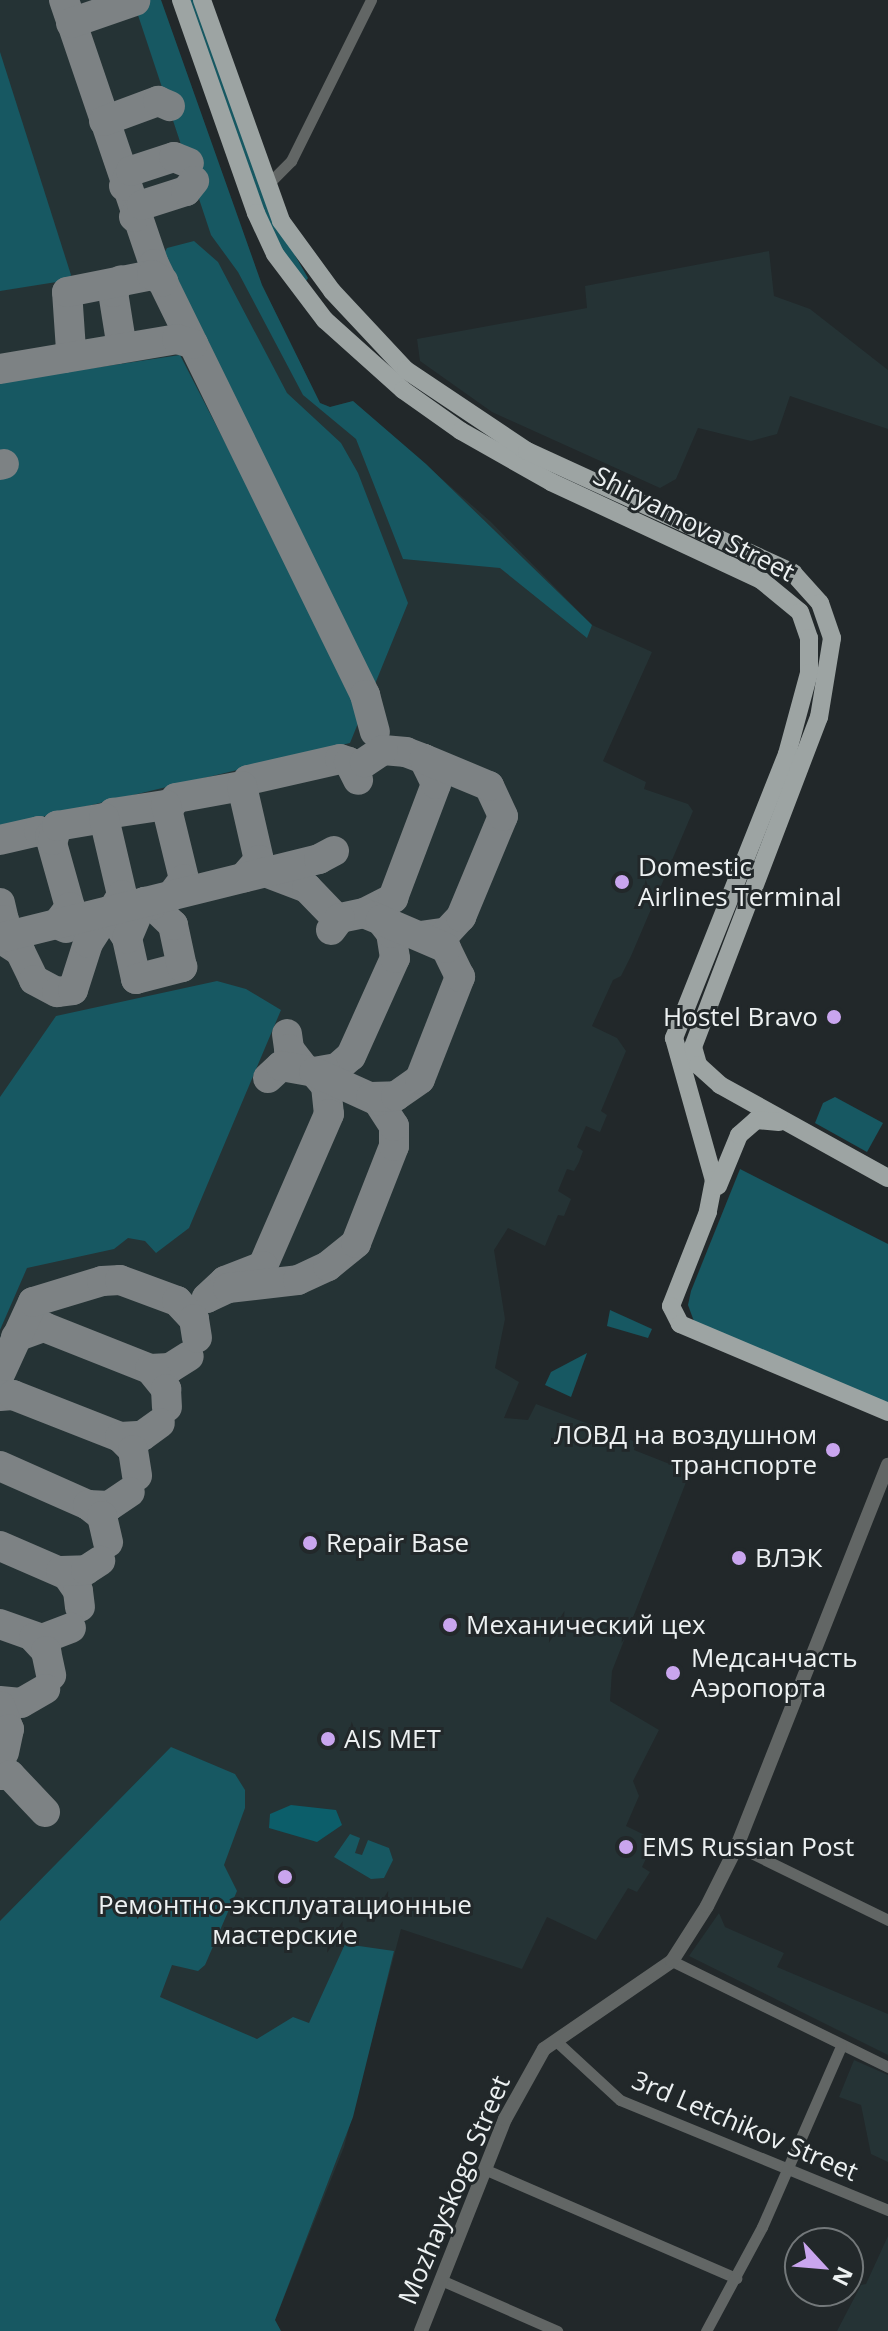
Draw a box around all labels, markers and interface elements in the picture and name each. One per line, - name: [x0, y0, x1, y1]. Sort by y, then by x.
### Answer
- street label: Shiryamova Street: [588, 460, 800, 588]
- place label: Domestic Airlines Terminal: [638, 851, 842, 912]
- marker: Domestic Airlines Terminal: [613, 873, 631, 891]
- place label: Hostel Bravo: [663, 1001, 818, 1033]
- marker: Hostel Bravo: [825, 1008, 843, 1026]
- place label: ЛОВД на воздушном транспорте: [554, 1419, 817, 1480]
- marker: ЛОВД на воздушном транспорте: [824, 1441, 842, 1459]
- place label: Repair Base: [326, 1527, 469, 1559]
- marker: Repair Base: [301, 1534, 319, 1552]
- place label: ВЛЭК: [755, 1542, 822, 1574]
- marker: ВЛЭК: [730, 1549, 748, 1567]
- place label: Механический цех: [466, 1609, 706, 1641]
- marker: Механический цех: [441, 1616, 459, 1634]
- place label: Медсанчасть Аэропорта: [691, 1642, 858, 1704]
- marker: Медсанчасть Аэропорта: [662, 1662, 684, 1684]
- place label: AIS MET: [344, 1723, 441, 1755]
- marker: AIS MET: [319, 1730, 337, 1748]
- place label: EMS Russian Рost: [642, 1831, 854, 1863]
- marker: EMS Russian Рost: [617, 1838, 635, 1856]
- marker: Ремонтно-эксплуатационные мастерские: [276, 1868, 294, 1886]
- place label: Ремонтно-эксплуатационные мастерские: [98, 1889, 472, 1950]
- street label: 3rd Letchikov Street: [627, 2064, 863, 2188]
- street label: Mozhayskogo Street: [392, 2071, 516, 2309]
- north arrow: [784, 2227, 864, 2307]
- text: N: [826, 2262, 861, 2291]

